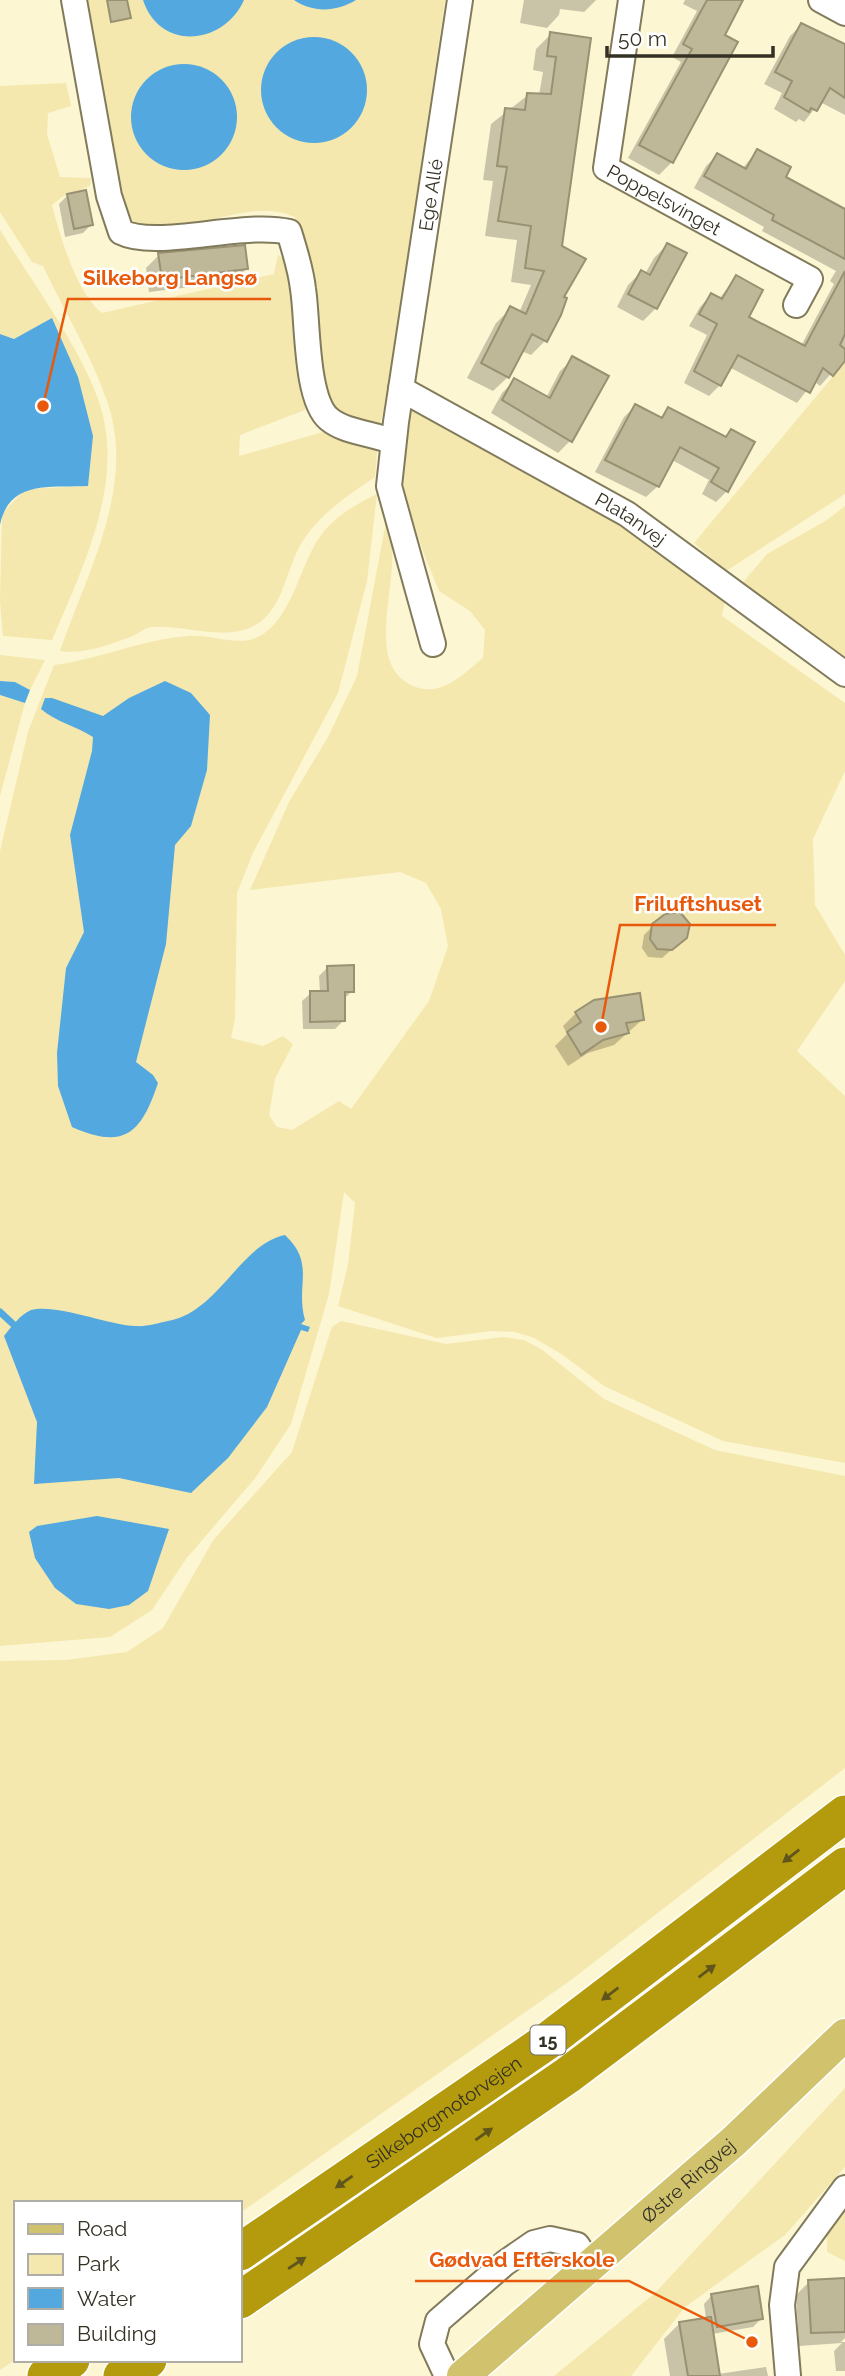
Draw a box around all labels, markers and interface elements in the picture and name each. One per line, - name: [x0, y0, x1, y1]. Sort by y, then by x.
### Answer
- scale bar: [607, 14, 773, 58]
- text: 50 m: [618, 26, 667, 51]
- street label: Ege Allé: [414, 157, 447, 233]
- street label: Poppelsvinget: [603, 160, 725, 240]
- callout: Silkeborg Langsø: [68, 257, 271, 299]
- text: Silkeborg Langsø: [83, 265, 257, 290]
- street label: Platanvej: [592, 488, 670, 550]
- callout: Friluftshuset: [620, 883, 776, 925]
- text: Friluftshuset: [634, 891, 762, 916]
- one-way arrow: [782, 1849, 800, 1863]
- one-way arrow: [698, 1963, 716, 1978]
- one-way arrow: [601, 1987, 619, 2001]
- road number: 15: [530, 2026, 566, 2054]
- street label: Silkeborgmotorvejen: [362, 2051, 525, 2173]
- one-way arrow: [475, 2127, 493, 2141]
- street label: Østre Ringvej: [637, 2134, 739, 2227]
- one-way arrow: [335, 2175, 353, 2189]
- legend: [14, 2201, 242, 2362]
- text: Road: [77, 2216, 127, 2241]
- callout: Gødvad Efterskole: [415, 2239, 629, 2281]
- text: Gødvad Efterskole: [429, 2247, 615, 2272]
- text: Park: [77, 2251, 120, 2276]
- one-way arrow: [287, 2256, 307, 2269]
- text: Water: [77, 2286, 136, 2311]
- text: Building: [77, 2321, 157, 2346]

